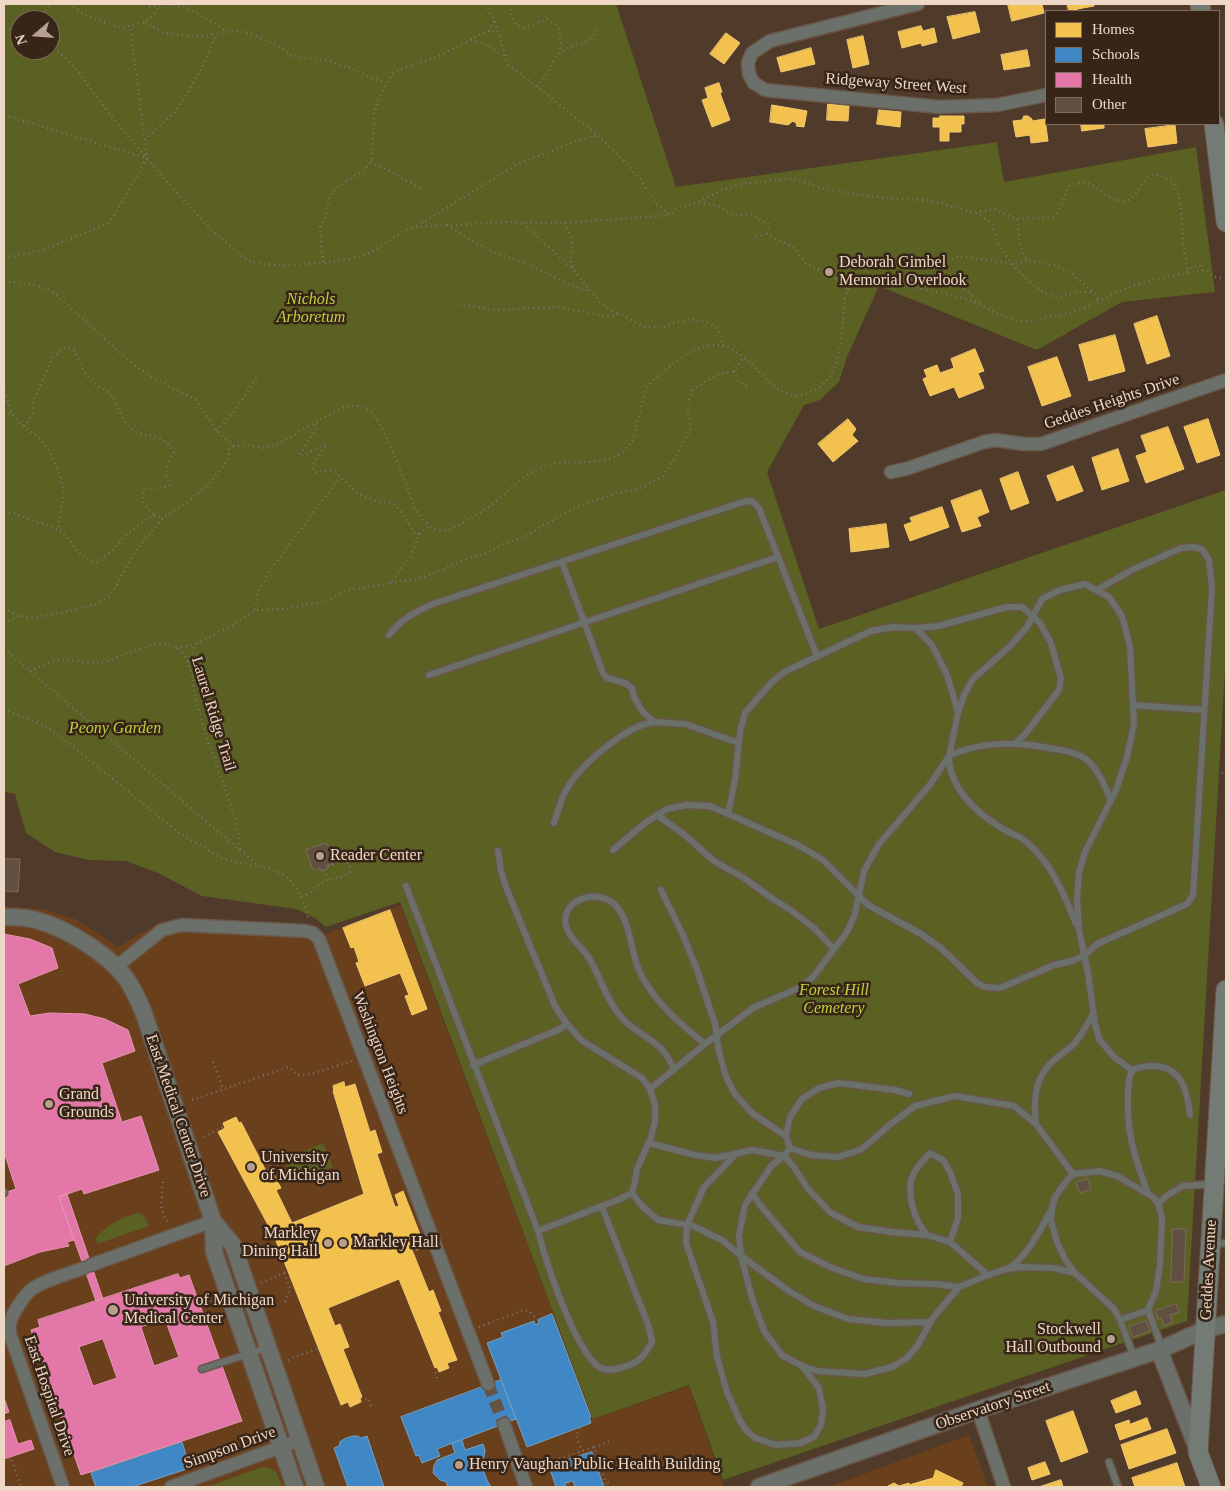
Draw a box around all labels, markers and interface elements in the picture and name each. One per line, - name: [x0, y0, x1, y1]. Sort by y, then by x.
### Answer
- north arrow: [10, 10, 60, 60]
- legend: [1045, 10, 1220, 125]
- text: Homes: [1092, 21, 1135, 37]
- text: N: [13, 32, 30, 47]
- text: Schools: [1092, 46, 1140, 62]
- street label: Ridgeway Street West: [825, 69, 967, 99]
- text: Health: [1092, 71, 1132, 87]
- text: Other: [1092, 96, 1126, 112]
- place label: Deborah Gimbel Memorial Overlook: [839, 253, 967, 291]
- marker: Deborah Gimbel Memorial Overlook: [823, 266, 835, 278]
- park label: Nichols Arboretum: [277, 290, 345, 328]
- street label: Geddes Heights Drive: [1042, 370, 1182, 434]
- street label: Laurel Ridge Trail: [186, 655, 240, 773]
- park label: Peony Garden: [69, 719, 161, 739]
- place label: Reader Center: [330, 846, 422, 866]
- marker: Reader Center: [314, 850, 326, 862]
- park label: Forest Hill Cemetery: [799, 981, 869, 1019]
- street label: Washington Heights: [348, 989, 412, 1117]
- street label: East Medical Center Drive: [141, 1032, 215, 1200]
- place label: Grand Grounds: [59, 1085, 114, 1123]
- marker: Grand Grounds: [43, 1098, 55, 1110]
- place label: University of Michigan: [261, 1148, 340, 1186]
- marker: University of Michigan: [245, 1161, 257, 1173]
- street label: Geddes Avenue: [1197, 1219, 1221, 1321]
- place label: Markley Dining Hall: [242, 1224, 318, 1262]
- place label: Markley Hall: [353, 1233, 439, 1253]
- marker: Markley Dining Hall: [322, 1237, 334, 1249]
- marker: Markley Hall: [337, 1237, 349, 1249]
- place label: University of Michigan Medical Center: [124, 1291, 274, 1329]
- marker: University of Michigan Medical Center: [106, 1303, 120, 1317]
- place label: Stockwell Hall Outbound: [1005, 1320, 1101, 1358]
- street label: East Hospital Drive: [19, 1333, 79, 1459]
- marker: Stockwell Hall Outbound: [1105, 1333, 1117, 1345]
- street label: Observatory Street: [933, 1377, 1053, 1435]
- street label: Simpson Drive: [181, 1422, 279, 1474]
- place label: Henry Vaughan Public Health Building: [469, 1455, 721, 1475]
- marker: Henry Vaughan Public Health Building: [453, 1459, 465, 1471]

